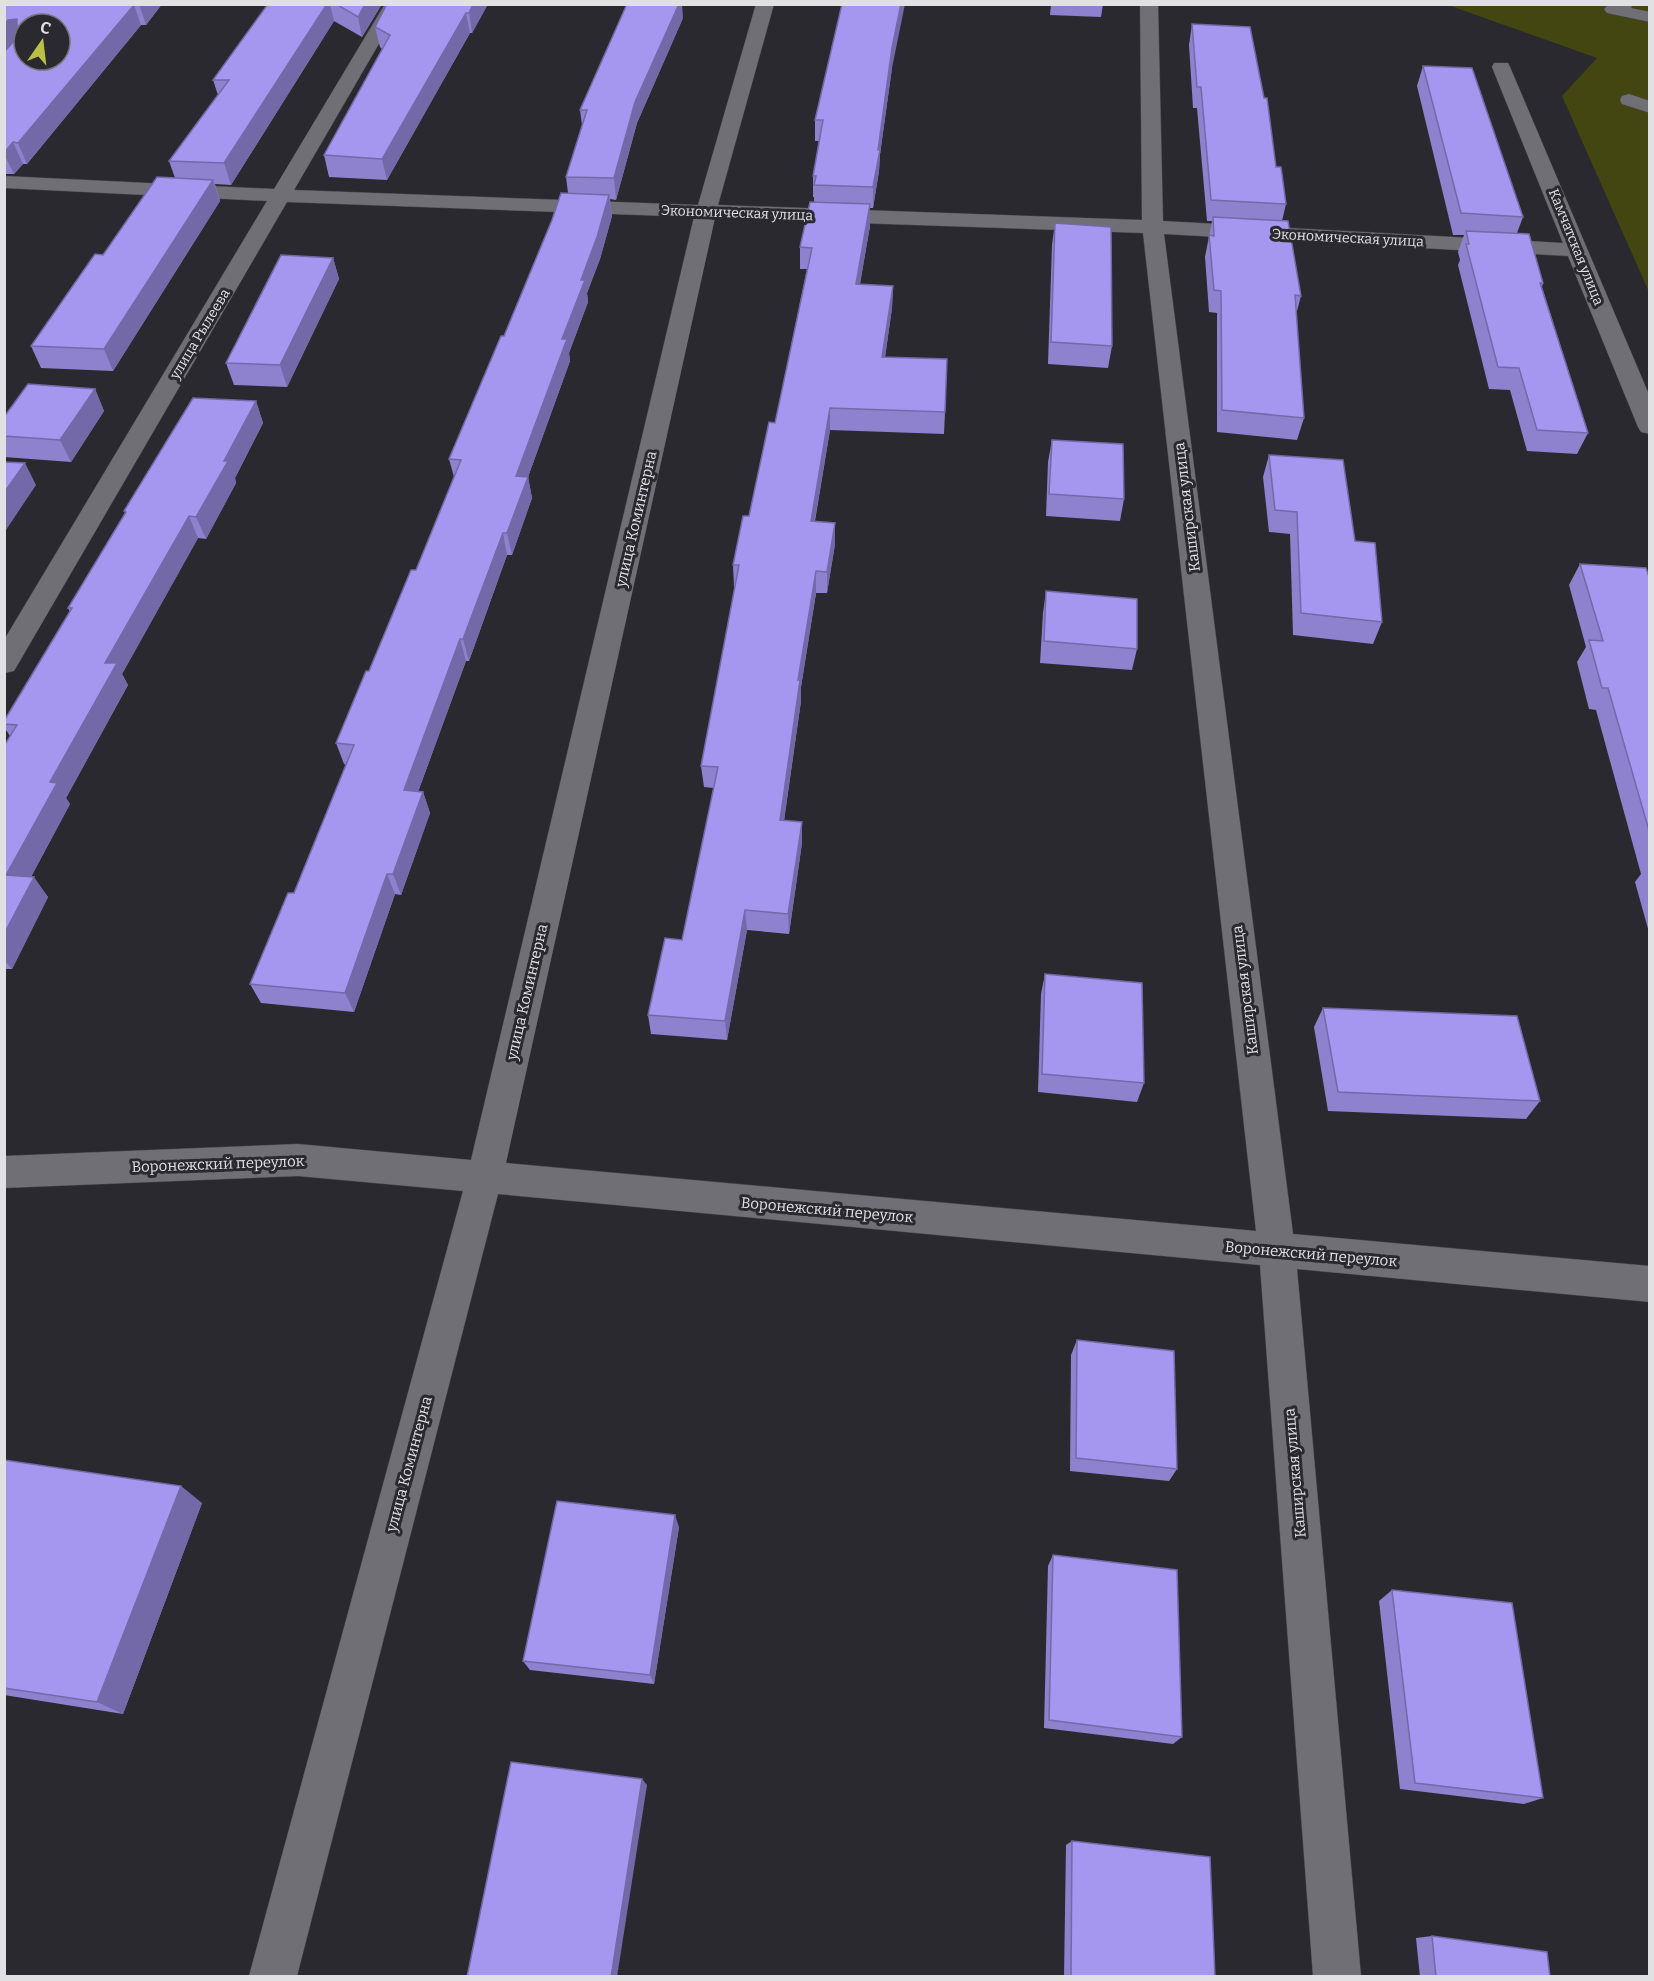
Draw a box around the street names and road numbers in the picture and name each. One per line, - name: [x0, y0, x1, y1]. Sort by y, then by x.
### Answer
- street label: Камчатская улица: [1545, 186, 1607, 308]
- street label: Экономическая улица: [661, 202, 814, 224]
- street label: Экономическая улица: [1272, 226, 1425, 250]
- street label: улица Рылеева: [166, 285, 234, 383]
- street label: Каширская улица: [1170, 441, 1204, 573]
- street label: улица Коминтерна: [611, 449, 660, 590]
- street label: улица Коминтерна: [502, 922, 551, 1063]
- street label: Каширская улица: [1228, 924, 1262, 1056]
- street label: Воронежский переулок: [131, 1152, 305, 1176]
- street label: Воронежский переулок: [740, 1193, 914, 1227]
- street label: Воронежский переулок: [1224, 1237, 1398, 1271]
- street label: улица Коминтерна: [382, 1394, 436, 1535]
- street label: Каширская улица: [1280, 1407, 1310, 1539]

